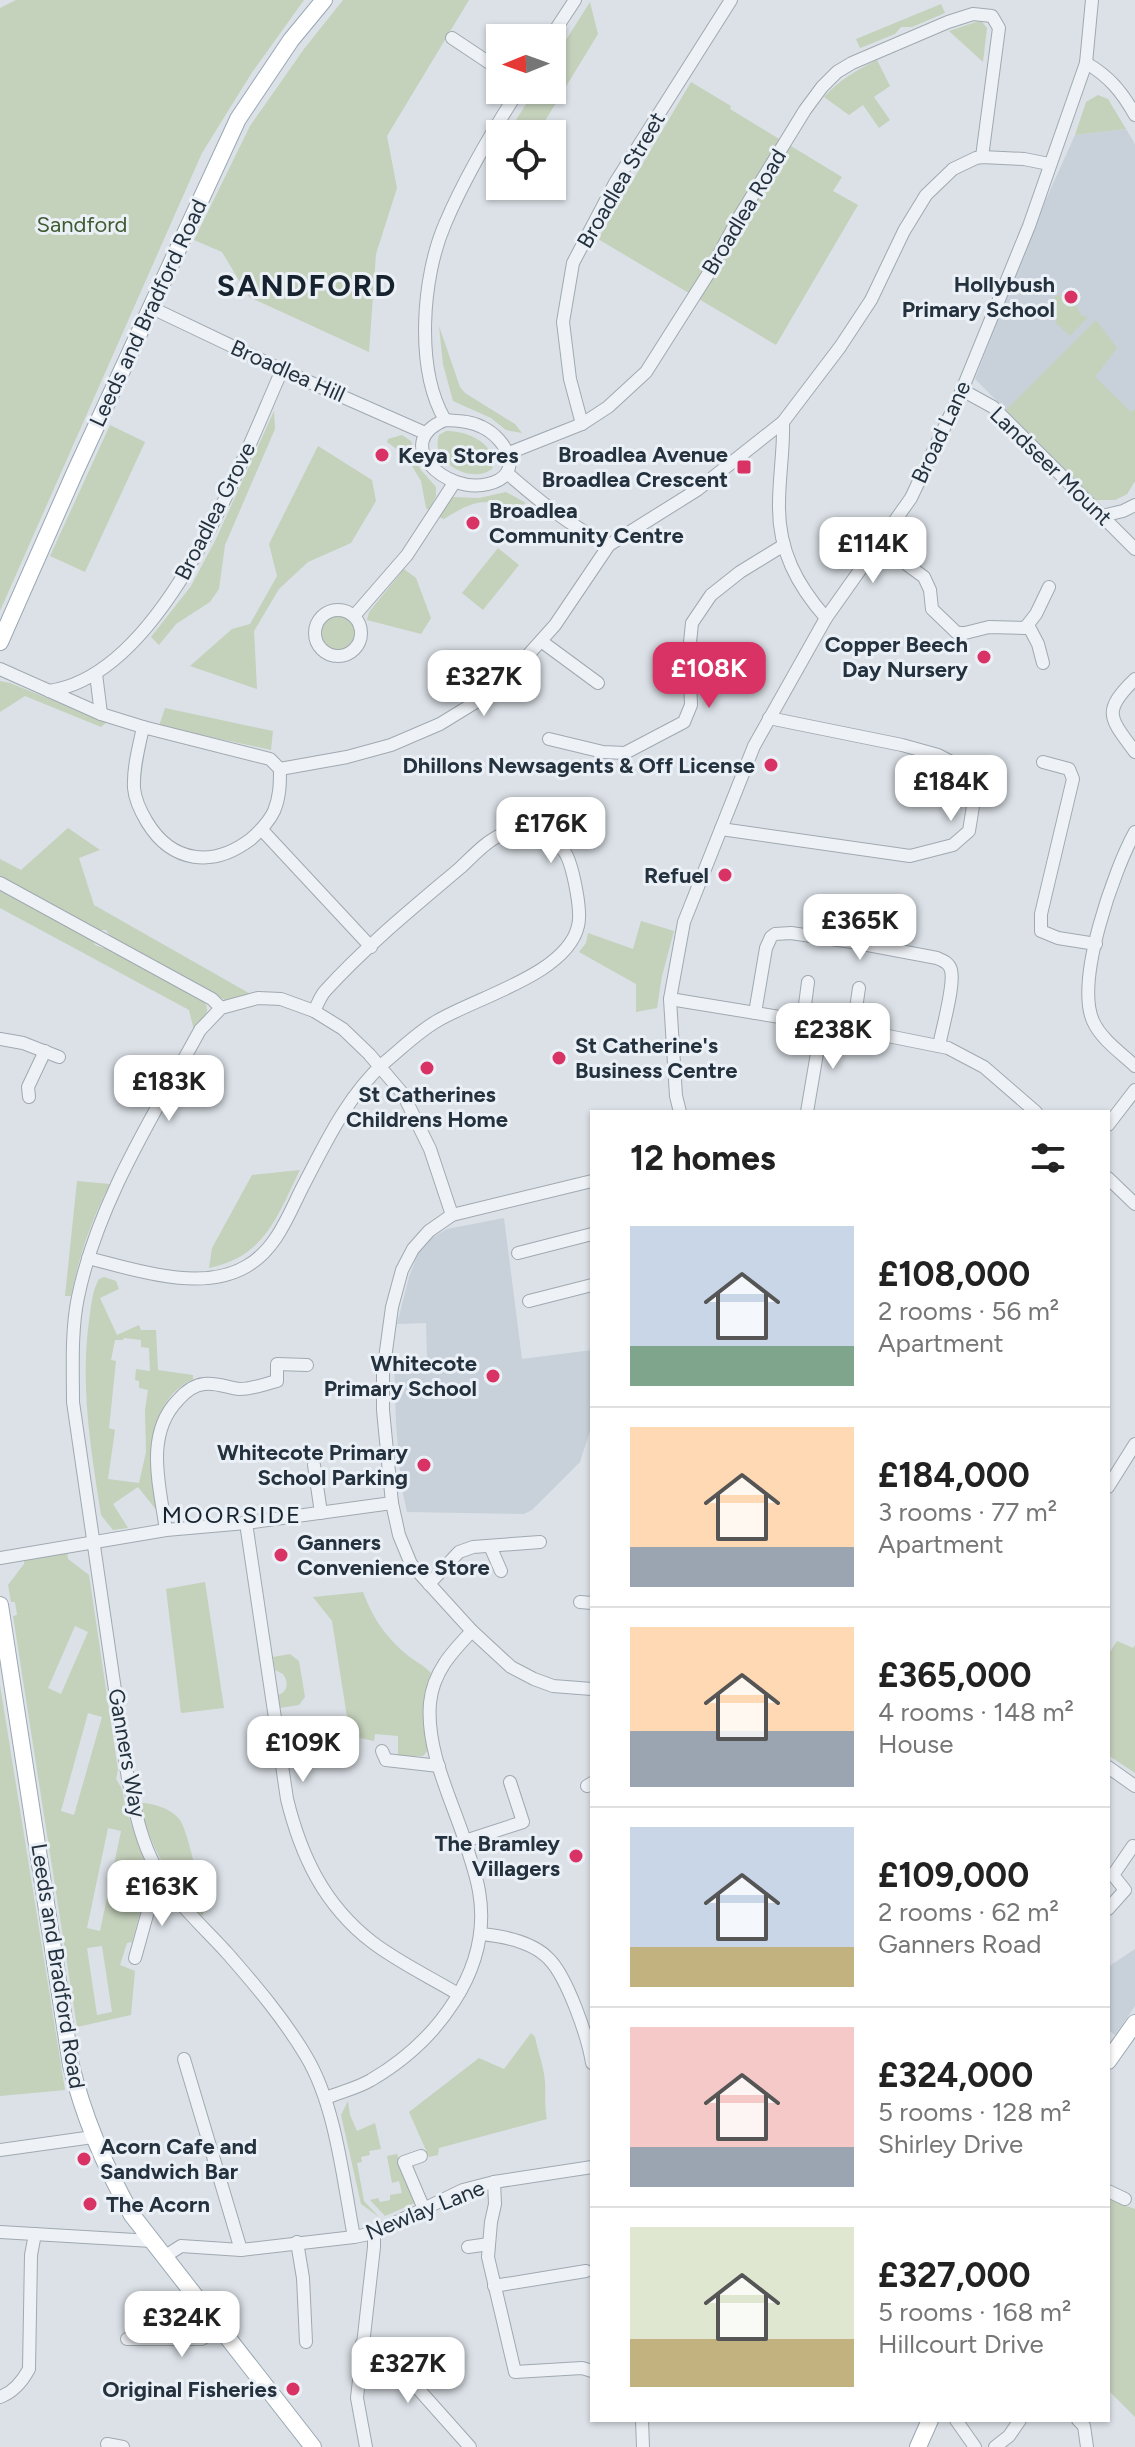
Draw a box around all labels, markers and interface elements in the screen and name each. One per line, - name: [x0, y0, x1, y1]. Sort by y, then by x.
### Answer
- north arrow: [486, 24, 566, 104]
- map controls: [486, 24, 566, 200]
- street label: Broadlea Street: [571, 107, 671, 253]
- button: locate: [486, 120, 566, 200]
- street label: Broadlea Road: [696, 144, 792, 280]
- street label: Leeds and Bradford Road: [83, 195, 213, 431]
- park label: Sandford: [36, 211, 128, 238]
- district label: SANDFORD: [217, 267, 397, 304]
- place label: Hollybush Primary School: [902, 271, 1055, 323]
- marker: Hollybush Primary School: [1062, 288, 1080, 306]
- street label: Broadlea Hill: [227, 334, 349, 408]
- street label: Broad Lane: [905, 376, 977, 488]
- street label: Landseer Mount: [984, 401, 1118, 531]
- street label: Broadlea Grove: [169, 438, 261, 584]
- place label: Broadlea Avenue Broadlea Crescent: [542, 441, 728, 493]
- place label: Keya Stores: [398, 442, 519, 469]
- marker: Keya Stores: [373, 446, 391, 464]
- marker: Broadlea Avenue Broadlea Crescent: [735, 458, 753, 476]
- place label: Broadlea Community Centre: [489, 497, 684, 549]
- marker: Broadlea Community Centre: [464, 514, 482, 532]
- pin: £114K: [817, 517, 929, 585]
- text: £114K: [837, 527, 909, 559]
- place label: Copper Beech Day Nursery: [825, 631, 968, 683]
- pin: £108K: [653, 642, 765, 710]
- marker: Copper Beech Day Nursery: [975, 648, 993, 666]
- pin: £327K: [428, 650, 540, 718]
- text: £108K: [671, 652, 747, 684]
- text: £327K: [446, 660, 522, 692]
- place label: Dhillons Newsagents & Off License: [402, 752, 755, 779]
- pin: £184K: [895, 755, 1007, 823]
- marker: Dhillons Newsagents & Off License: [762, 756, 780, 774]
- text: £184K: [913, 765, 989, 797]
- pin: £176K: [495, 797, 607, 865]
- text: £176K: [514, 807, 588, 839]
- place label: Refuel: [644, 862, 709, 889]
- marker: Refuel: [716, 866, 734, 884]
- pin: £365K: [804, 894, 916, 962]
- text: £365K: [821, 904, 899, 936]
- pin: £238K: [777, 1003, 889, 1071]
- text: £238K: [794, 1013, 872, 1045]
- place label: St Catherine's Business Centre: [575, 1032, 737, 1084]
- marker: St Catherine's Business Centre: [550, 1049, 568, 1067]
- pin: £183K: [113, 1055, 225, 1123]
- marker: St Catherines Childrens Home: [418, 1059, 436, 1077]
- text: £183K: [132, 1065, 206, 1097]
- place label: St Catherines Childrens Home: [346, 1081, 508, 1133]
- icon: filters: [1026, 1136, 1070, 1180]
- text: 12 homes: [630, 1138, 776, 1179]
- text: £108,000: [878, 1254, 1030, 1295]
- icon: home: [694, 1258, 790, 1354]
- text: 2 rooms · 56 m²: [878, 1295, 1059, 1327]
- text: Apartment: [878, 1327, 1004, 1359]
- place label: Whitecote Primary School: [324, 1350, 477, 1402]
- marker: Whitecote Primary School: [484, 1367, 502, 1385]
- place label: Whitecote Primary School Parking: [217, 1439, 408, 1491]
- text: £184,000: [878, 1455, 1030, 1496]
- marker: Whitecote Primary School Parking: [415, 1456, 433, 1474]
- icon: home: [694, 1459, 790, 1555]
- text: 3 rooms · 77 m²: [878, 1496, 1057, 1528]
- district label: MOORSIDE: [162, 1500, 302, 1529]
- text: Apartment: [878, 1528, 1004, 1560]
- place label: Ganners Convenience Store: [297, 1529, 490, 1581]
- marker: Ganners Convenience Store: [272, 1546, 290, 1564]
- text: £365,000: [878, 1655, 1031, 1696]
- icon: home: [694, 1659, 790, 1755]
- street label: Ganners Way: [102, 1686, 152, 1820]
- text: 4 rooms · 148 m²: [878, 1696, 1074, 1728]
- pin: £109K: [247, 1716, 359, 1784]
- text: £109K: [265, 1726, 341, 1758]
- text: House: [878, 1728, 953, 1760]
- place label: The Bramley Villagers: [435, 1830, 560, 1882]
- street label: Leeds and Bradford Road: [25, 1841, 91, 2091]
- marker: The Bramley Villagers: [567, 1847, 585, 1865]
- text: £109,000: [878, 1855, 1029, 1896]
- icon: home: [694, 1859, 790, 1955]
- pin: £163K: [106, 1860, 218, 1928]
- text: £163K: [125, 1870, 199, 1902]
- text: 2 rooms · 62 m²: [878, 1896, 1059, 1928]
- text: Ganners Road: [878, 1928, 1041, 1960]
- text: £324,000: [878, 2055, 1033, 2096]
- icon: home: [694, 2059, 790, 2155]
- text: 5 rooms · 128 m²: [878, 2096, 1071, 2128]
- text: Shirley Drive: [878, 2128, 1023, 2160]
- place label: Acorn Cafe and Sandwich Bar: [100, 2133, 257, 2185]
- marker: Acorn Cafe and Sandwich Bar: [75, 2150, 93, 2168]
- street label: Newlay Lane: [362, 2174, 488, 2246]
- place label: The Acorn: [106, 2191, 210, 2218]
- marker: The Acorn: [81, 2195, 99, 2213]
- text: £327,000: [878, 2255, 1031, 2296]
- icon: home: [694, 2259, 790, 2355]
- pin: £324K: [126, 2291, 238, 2359]
- text: 5 rooms · 168 m²: [878, 2296, 1071, 2328]
- text: £324K: [143, 2301, 221, 2333]
- text: Hillcourt Drive: [878, 2328, 1044, 2360]
- pin: £327K: [352, 2337, 464, 2405]
- text: £327K: [370, 2347, 446, 2379]
- place label: Original Fisheries: [102, 2376, 277, 2403]
- marker: Original Fisheries: [284, 2380, 302, 2398]

